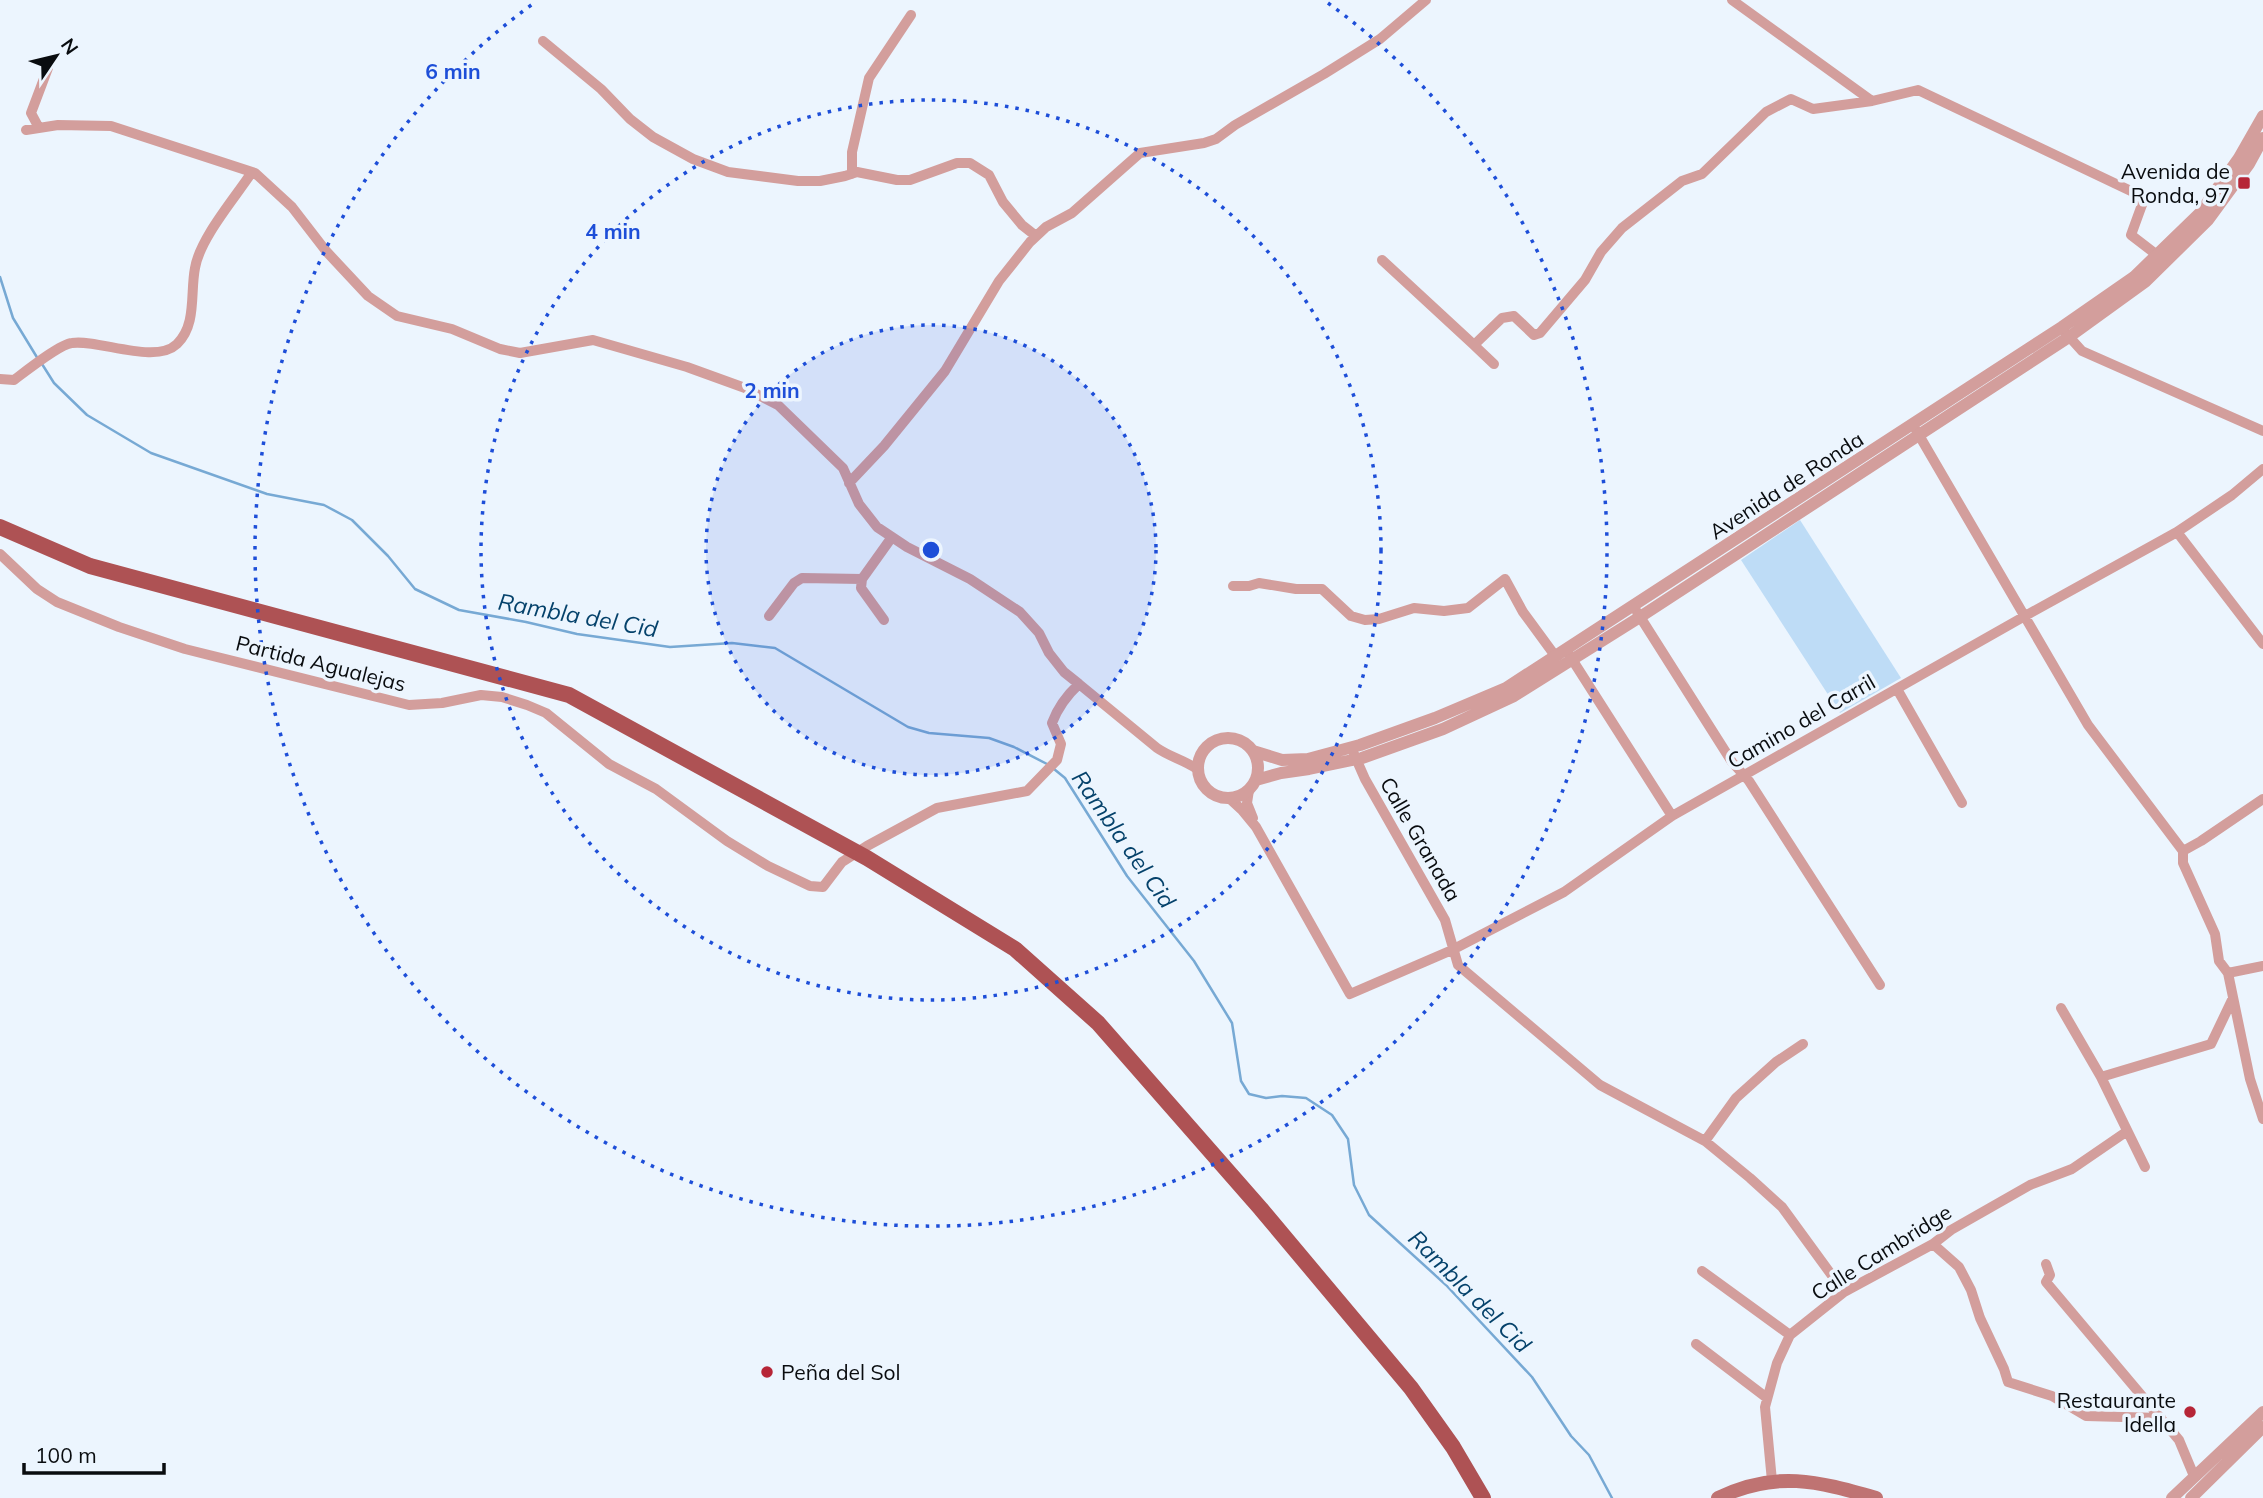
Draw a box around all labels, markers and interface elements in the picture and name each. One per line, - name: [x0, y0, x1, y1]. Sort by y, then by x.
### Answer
- north arrow: [21, 21, 91, 91]
- text: N: [56, 33, 84, 59]
- text: 6 min: [425, 58, 481, 84]
- place label: Avenida de Ronda, 97: [2121, 158, 2230, 208]
- marker: Avenida de Ronda, 97: [2236, 175, 2252, 191]
- text: 4 min: [585, 218, 641, 244]
- text: 2 min: [744, 377, 800, 403]
- street label: Avenida de Ronda: [1704, 425, 1868, 545]
- centre of rings: [919, 538, 943, 562]
- water label: Rambla del Cid: [496, 587, 660, 643]
- street label: Partida Agualejas: [233, 629, 409, 697]
- street label: Camino del Carril: [1723, 668, 1879, 774]
- water label: Rambla del Cid: [1066, 764, 1182, 914]
- street label: Calle Granada: [1375, 772, 1467, 906]
- street label: Calle Cambridge: [1806, 1198, 1956, 1306]
- water label: Rambla del Cid: [1403, 1224, 1538, 1359]
- place label: Peña del Sol: [781, 1359, 901, 1385]
- marker: Peña del Sol: [759, 1364, 775, 1380]
- place label: Restaurante Idella: [2057, 1387, 2176, 1437]
- marker: Restaurante Idella: [2182, 1404, 2198, 1420]
- scale bar: [24, 1432, 164, 1476]
- text: 100 m: [35, 1442, 97, 1468]

